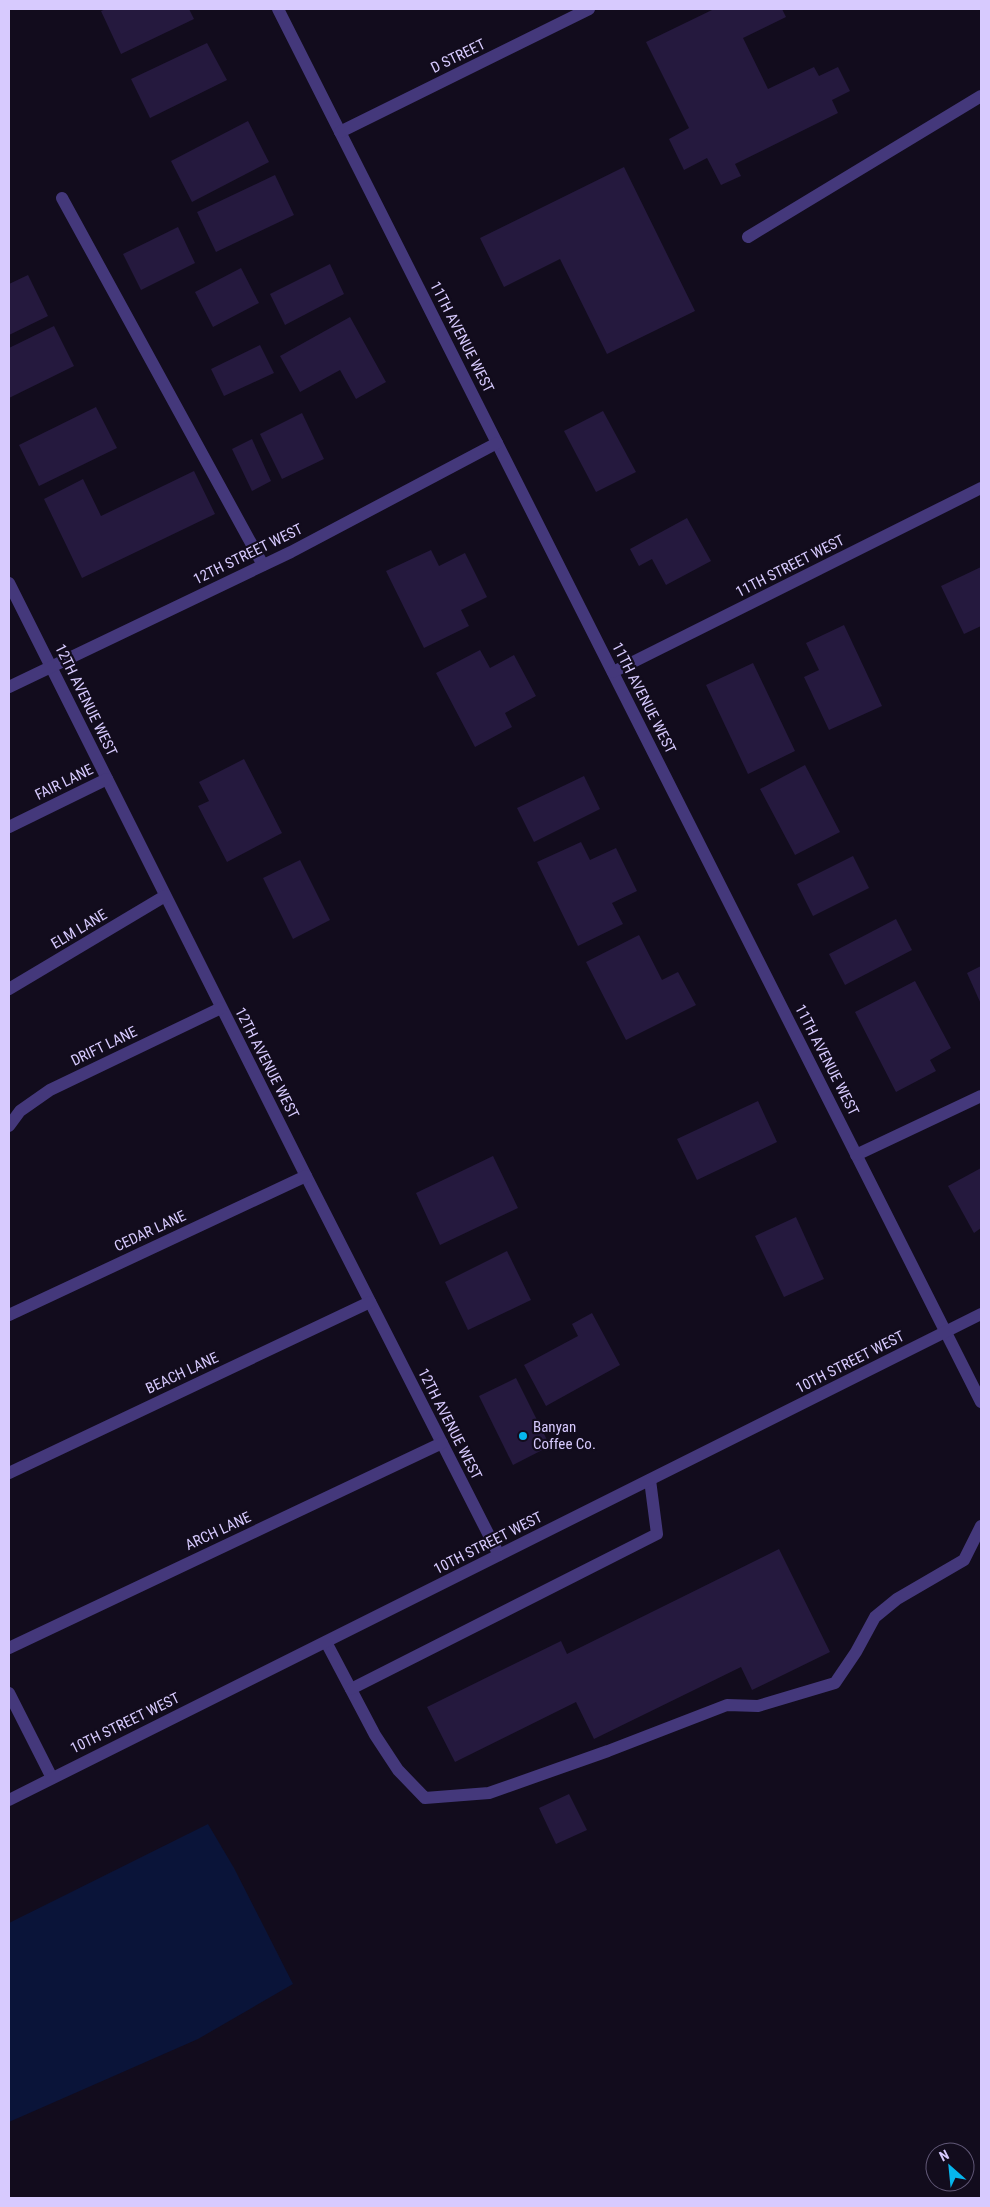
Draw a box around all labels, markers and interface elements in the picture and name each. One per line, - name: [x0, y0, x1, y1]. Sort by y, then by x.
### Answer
- street label: D STREET: [428, 35, 488, 77]
- street label: 11TH AVENUE WEST: [426, 278, 498, 396]
- street label: 12TH STREET WEST: [190, 520, 306, 588]
- street label: 11TH STREET WEST: [733, 531, 847, 601]
- street label: 11TH AVENUE WEST: [608, 639, 680, 757]
- street label: 12TH AVENUE WEST: [51, 641, 121, 759]
- street label: FAIR LANE: [32, 760, 96, 804]
- street label: ELM LANE: [48, 905, 110, 953]
- street label: 11TH AVENUE WEST: [791, 1001, 863, 1119]
- street label: 12TH AVENUE WEST: [231, 1004, 303, 1122]
- street label: DRIFT LANE: [68, 1022, 140, 1070]
- street label: CEDAR LANE: [111, 1207, 189, 1255]
- street label: 10TH STREET WEST: [793, 1327, 907, 1397]
- street label: BEACH LANE: [143, 1348, 221, 1398]
- street label: 12TH AVENUE WEST: [414, 1365, 486, 1483]
- place label: Banyan Coffee Co.: [533, 1418, 596, 1453]
- marker: Banyan Coffee Co.: [517, 1430, 529, 1442]
- street label: ARCH LANE: [182, 1508, 254, 1554]
- street label: 10TH STREET WEST: [431, 1508, 545, 1578]
- street label: 10TH STREET WEST: [67, 1689, 183, 1757]
- north arrow: [925, 2142, 975, 2192]
- text: N: [937, 2146, 952, 2164]

